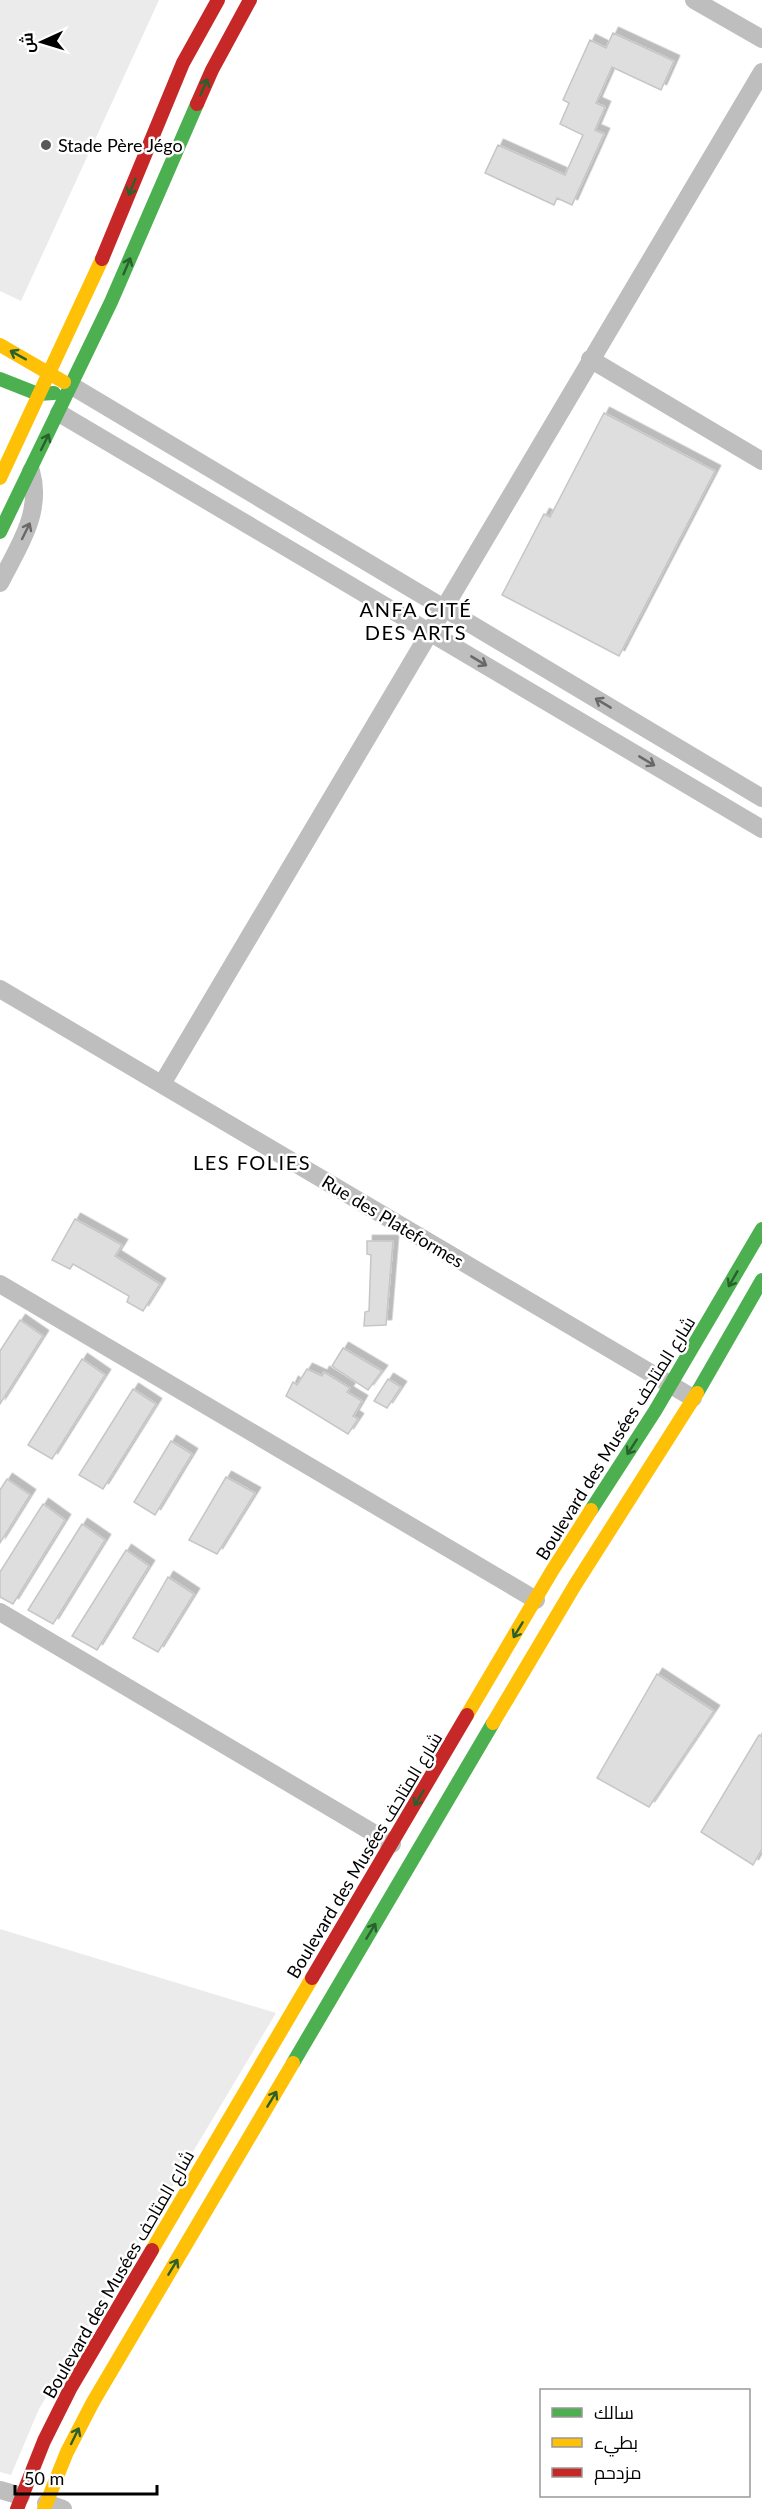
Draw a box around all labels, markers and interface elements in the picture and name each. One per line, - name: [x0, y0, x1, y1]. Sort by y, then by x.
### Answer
- north arrow: [12, 12, 72, 72]
- text: ش: [16, 32, 38, 54]
- one-way arrow: [199, 78, 211, 96]
- place label: Stade Père Jégo: [58, 134, 183, 156]
- marker: Stade Père Jégo: [39, 138, 53, 152]
- one-way arrow: [126, 177, 137, 195]
- one-way arrow: [122, 257, 133, 275]
- one-way arrow: [10, 349, 27, 361]
- one-way arrow: [39, 434, 51, 452]
- one-way arrow: [21, 522, 33, 540]
- district label: ANFA CITÉ DES ARTS: [360, 597, 472, 644]
- one-way arrow: [470, 656, 487, 668]
- one-way arrow: [595, 697, 612, 709]
- one-way arrow: [638, 755, 655, 767]
- district label: LES FOLIES: [193, 1150, 311, 1174]
- street label: Rue des Plateformes: [318, 1170, 468, 1272]
- one-way arrow: [726, 1271, 738, 1288]
- street label: Boulevard des Musées شارع المتاحف: [531, 1312, 701, 1565]
- one-way arrow: [626, 1438, 639, 1455]
- one-way arrow: [512, 1621, 524, 1638]
- street label: Boulevard des Musées شارع المتاحف: [282, 1728, 448, 1983]
- one-way arrow: [413, 1789, 425, 1806]
- one-way arrow: [365, 1923, 377, 1940]
- one-way arrow: [266, 2091, 278, 2108]
- street label: Boulevard des Musées شارع المتاحف: [38, 2146, 200, 2403]
- one-way arrow: [167, 2259, 179, 2276]
- legend: [540, 2389, 750, 2497]
- text: سالك: [594, 2401, 634, 2423]
- one-way arrow: [70, 2427, 81, 2445]
- text: بطيء: [594, 2431, 638, 2457]
- scale bar: [15, 2458, 158, 2496]
- text: مزدحم: [594, 2461, 642, 2485]
- text: 50 m: [24, 2467, 64, 2489]

